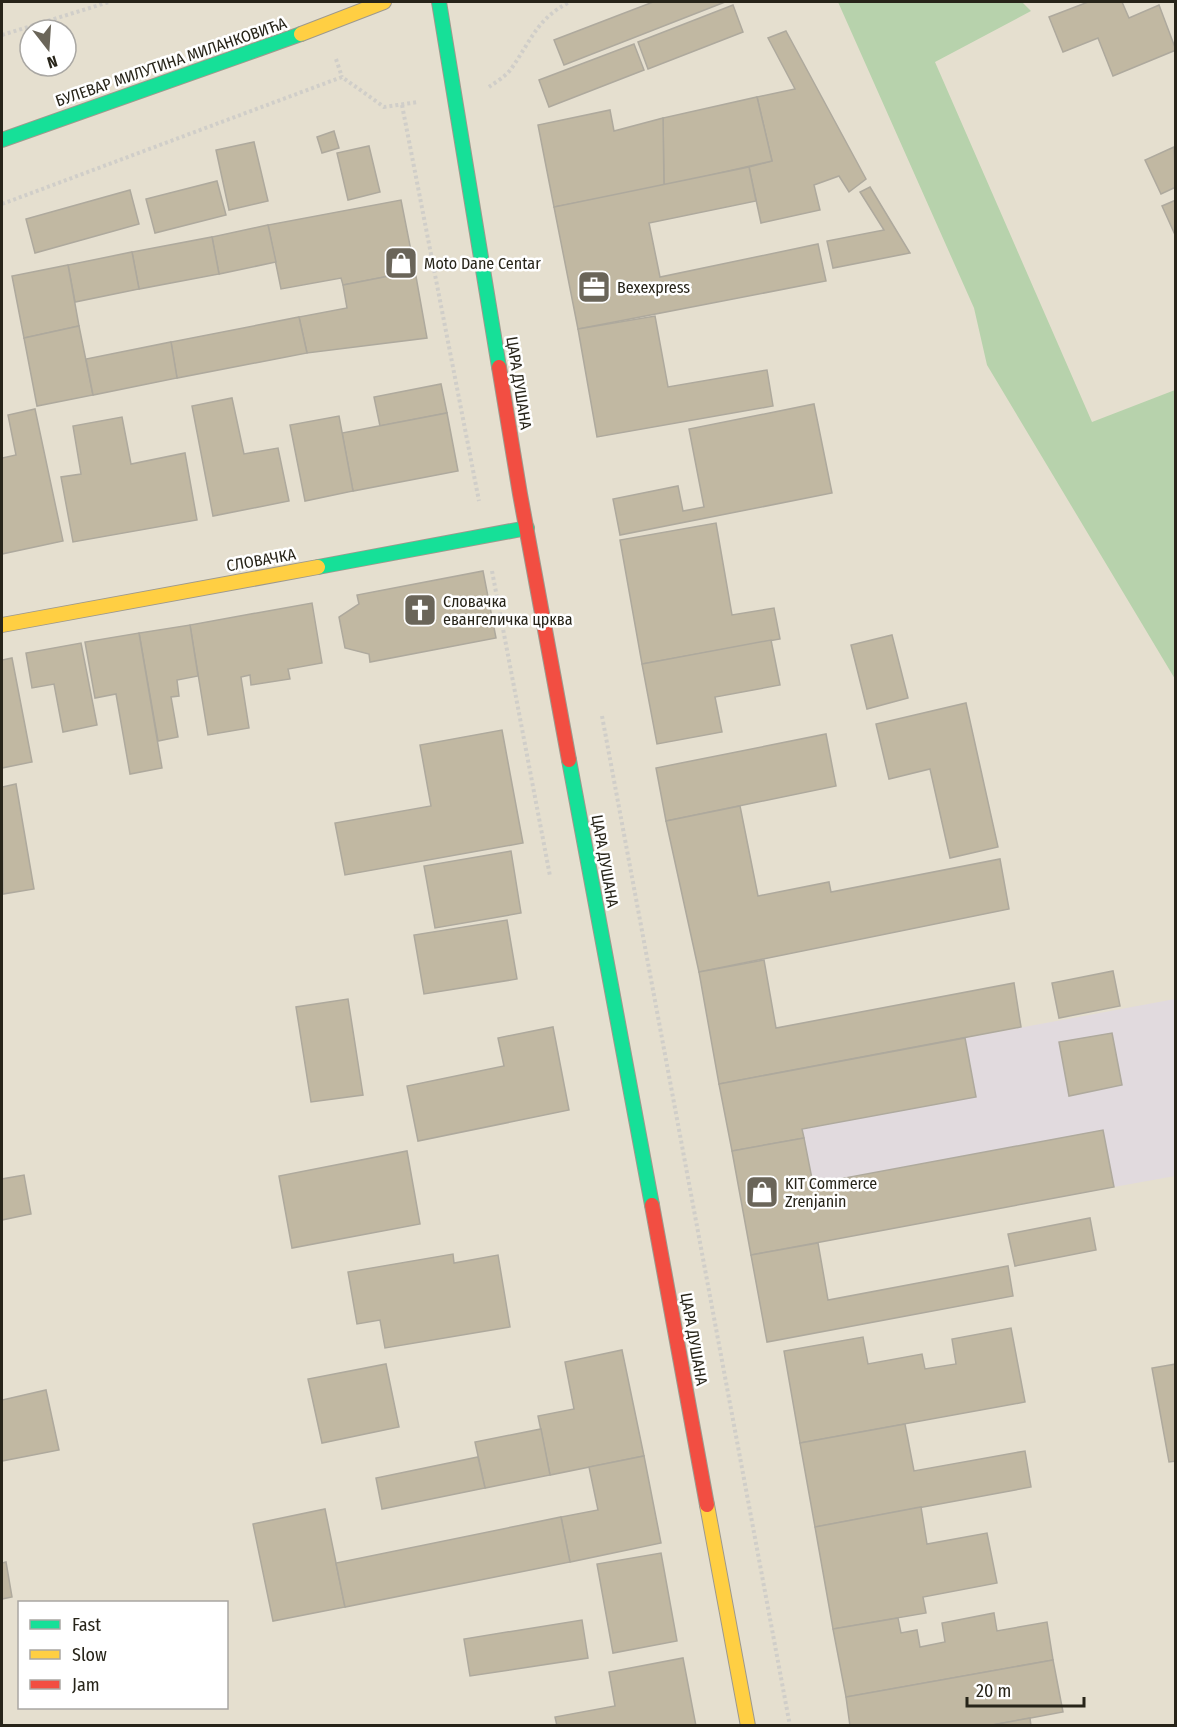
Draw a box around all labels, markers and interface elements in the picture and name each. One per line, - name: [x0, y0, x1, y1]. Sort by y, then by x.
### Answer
- street label: БУЛЕВАР МИЛУТИНА МИЛАНКОВИЋА: [53, 13, 290, 111]
- north arrow: [18, 18, 78, 78]
- text: N: [45, 51, 60, 72]
- shop icon: Moto Dane Centar: [383, 245, 419, 281]
- place label: Moto Dane Centar: [424, 254, 541, 273]
- office icon: Bexexpress: [576, 269, 612, 305]
- place label: Bexexpress: [617, 278, 690, 297]
- street label: ЦАРА ДУШАНА: [502, 335, 536, 432]
- street label: СЛОВАЧКА: [225, 544, 298, 575]
- church icon: Словачка евангеличка црква: [402, 592, 438, 628]
- place label: Словачка евангеличка црква: [443, 592, 573, 629]
- street label: ЦАРА ДУШАНА: [587, 813, 623, 910]
- shop icon: KIT Commerce Zrenjanin: [744, 1174, 780, 1210]
- place label: KIT Commerce Zrenjanin: [785, 1174, 877, 1211]
- street label: ЦАРА ДУШАНА: [676, 1291, 712, 1388]
- legend: [18, 1601, 228, 1709]
- text: Fast: [72, 1614, 101, 1636]
- text: Slow: [72, 1644, 107, 1666]
- scale bar: [967, 1670, 1084, 1708]
- text: Jam: [72, 1674, 100, 1696]
- text: 20 m: [976, 1680, 1011, 1702]

